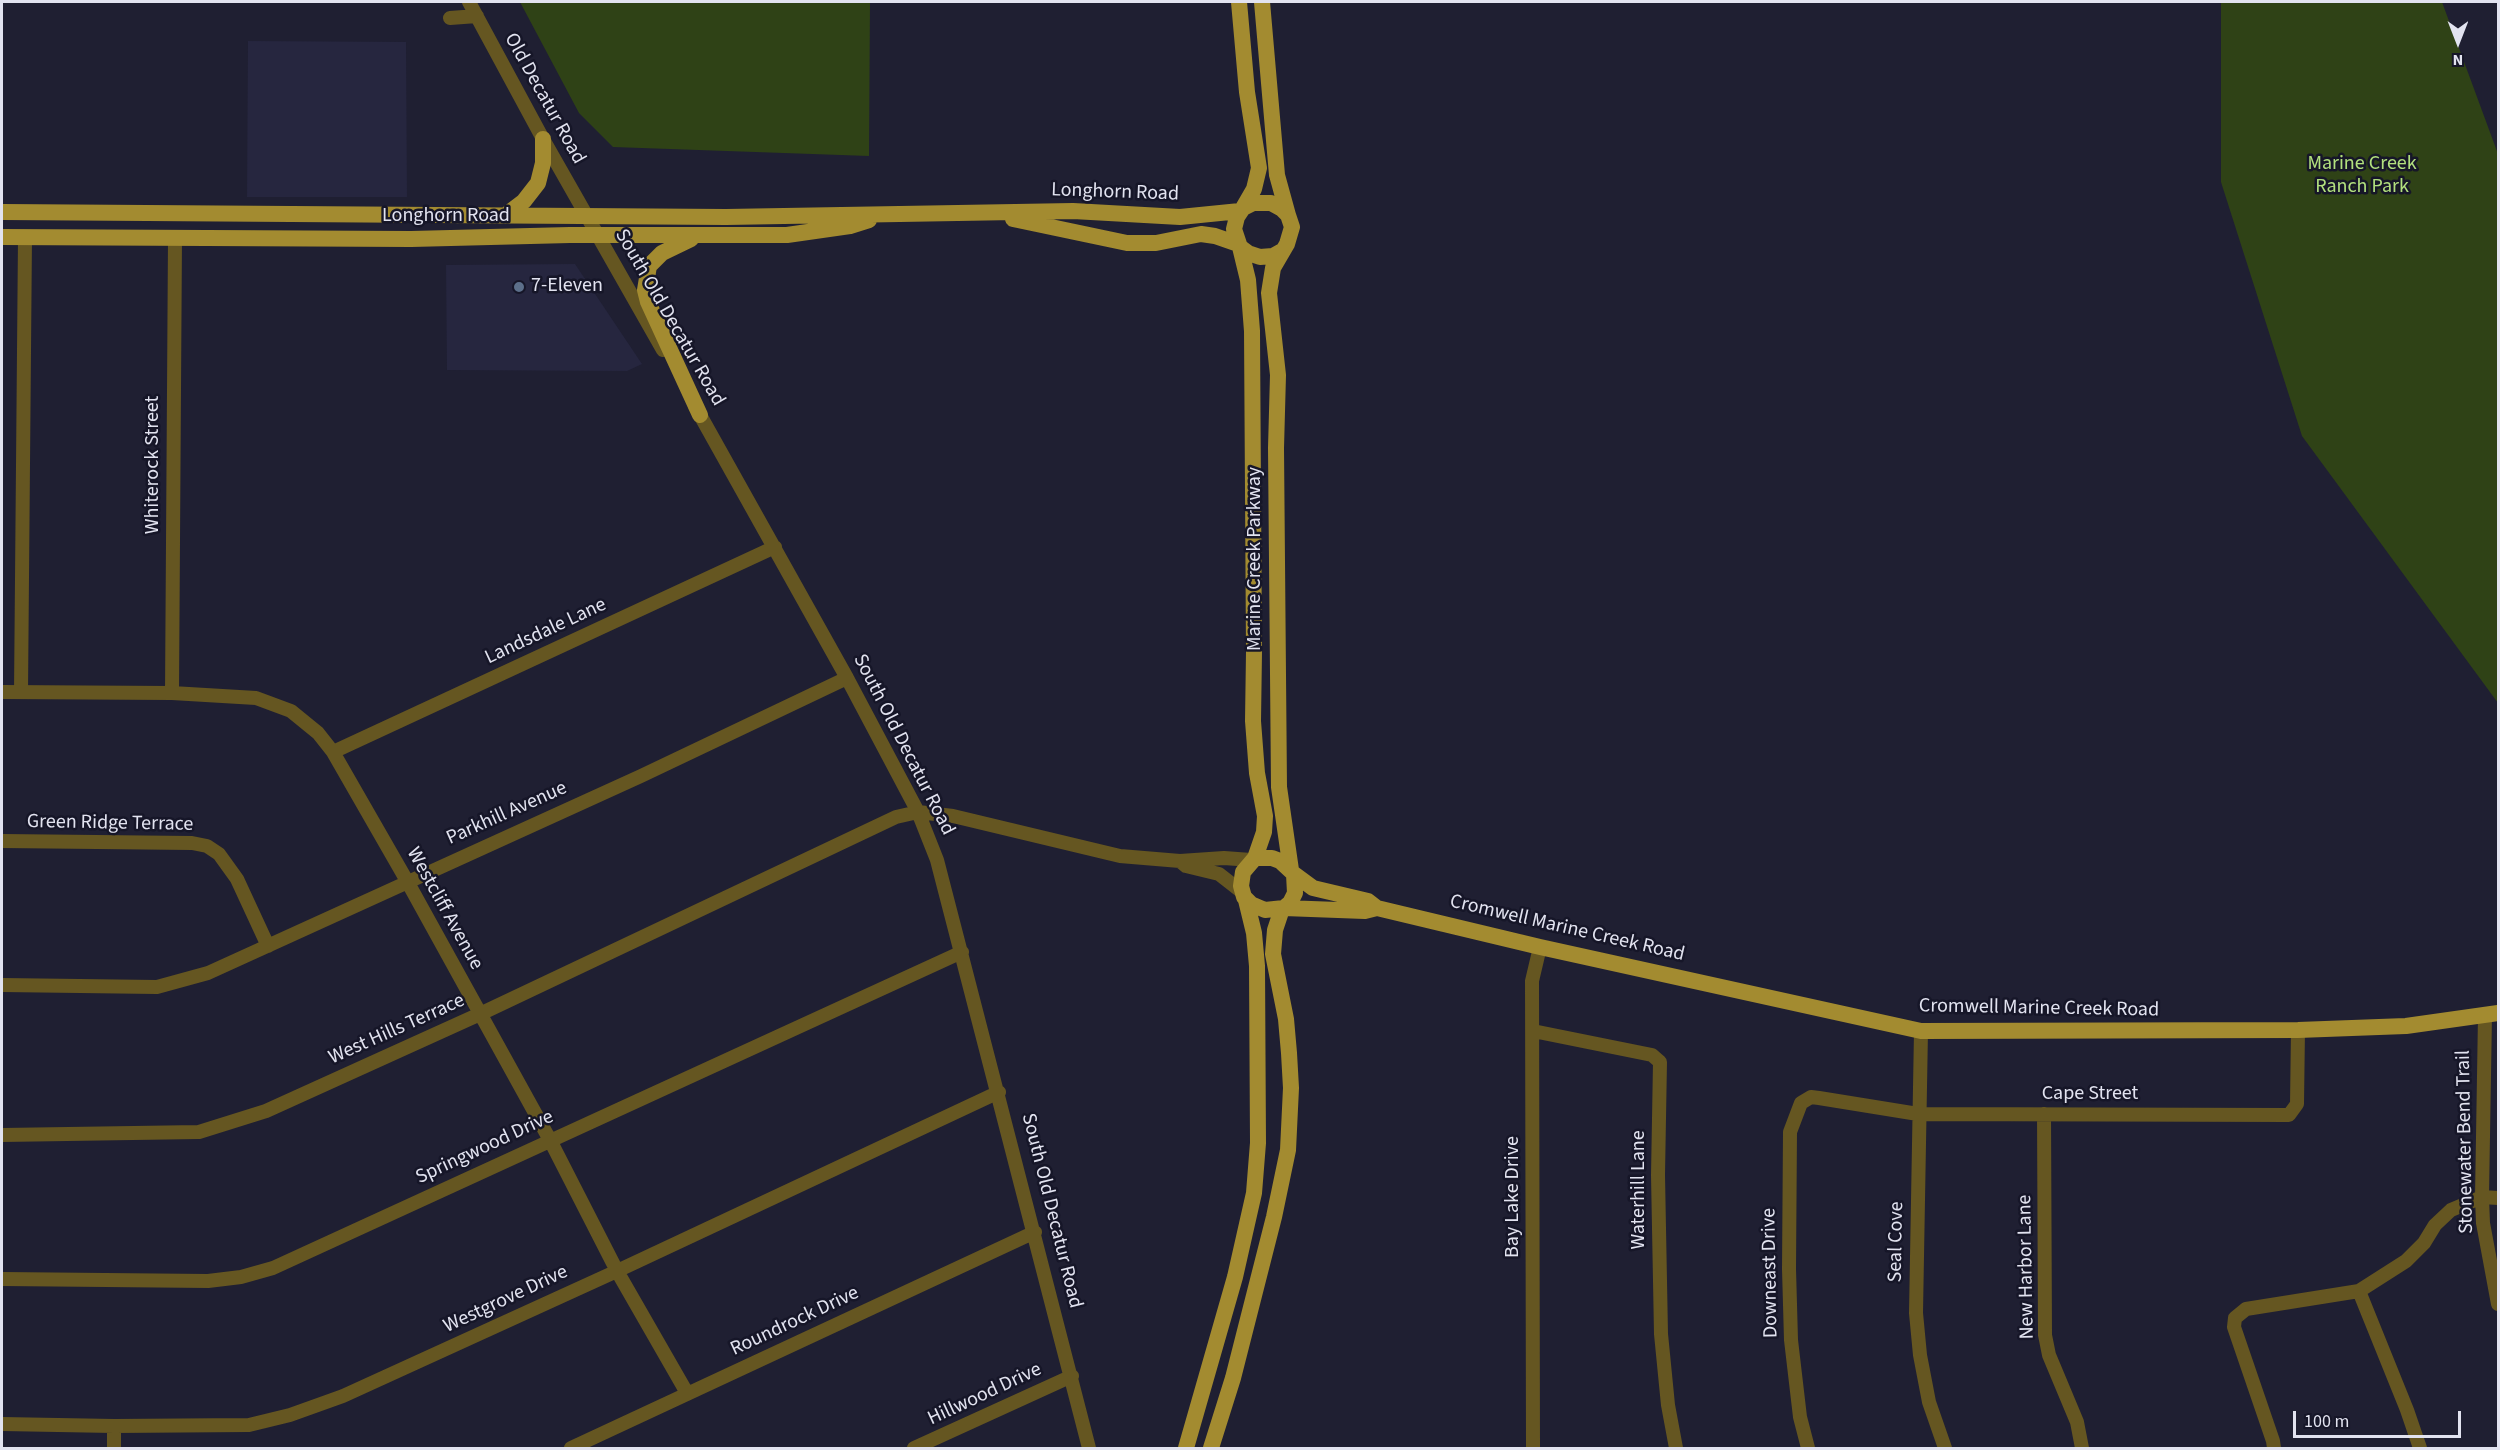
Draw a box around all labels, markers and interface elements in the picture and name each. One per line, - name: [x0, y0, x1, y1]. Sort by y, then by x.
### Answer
- north arrow: [2428, 12, 2488, 72]
- street label: Old Decatur Road: [498, 29, 590, 169]
- text: N: [2453, 49, 2463, 71]
- park label: Marine Creek Ranch Park: [2307, 153, 2417, 200]
- street label: Longhorn Road: [1051, 179, 1179, 207]
- street label: Longhorn Road: [382, 205, 510, 229]
- street label: South Old Decatur Road: [609, 225, 729, 411]
- place label: 7-Eleven: [531, 275, 603, 299]
- marker: 7-Eleven: [512, 280, 526, 294]
- street label: Whiterock Street: [142, 396, 166, 534]
- street label: Marine Creek Parkway: [1244, 467, 1268, 651]
- street label: Landsdale Lane: [482, 593, 610, 671]
- street label: South Old Decatur Road: [847, 650, 959, 840]
- street label: Parkhill Avenue: [443, 777, 571, 851]
- street label: Green Ridge Terrace: [27, 811, 193, 837]
- street label: Westcliff Avenue: [400, 844, 488, 974]
- street label: Cromwell Marine Creek Road: [1447, 890, 1687, 968]
- street label: West Hills Terrace: [325, 989, 469, 1071]
- street label: Cromwell Marine Creek Road: [1919, 995, 2159, 1023]
- street label: Stonewater Bend Trail: [2452, 1050, 2480, 1234]
- street label: Cape Street: [2042, 1083, 2138, 1107]
- street label: Springwood Drive: [412, 1106, 558, 1190]
- street label: South Old Decatur Road: [1015, 1111, 1087, 1311]
- street label: Waterhill Lane: [1628, 1130, 1652, 1250]
- street label: Bay Lake Drive: [1502, 1136, 1526, 1258]
- street label: New Harbor Lane: [2014, 1194, 2040, 1340]
- street label: Seal Cove: [1884, 1201, 1910, 1283]
- street label: Downeast Drive: [1758, 1208, 1784, 1338]
- street label: Westgrove Drive: [440, 1261, 572, 1339]
- street label: Roundrock Drive: [727, 1282, 863, 1362]
- street label: Hillwood Drive: [924, 1358, 1046, 1432]
- scale bar: [2296, 1399, 2464, 1437]
- text: 100 m: [2304, 1409, 2349, 1434]

